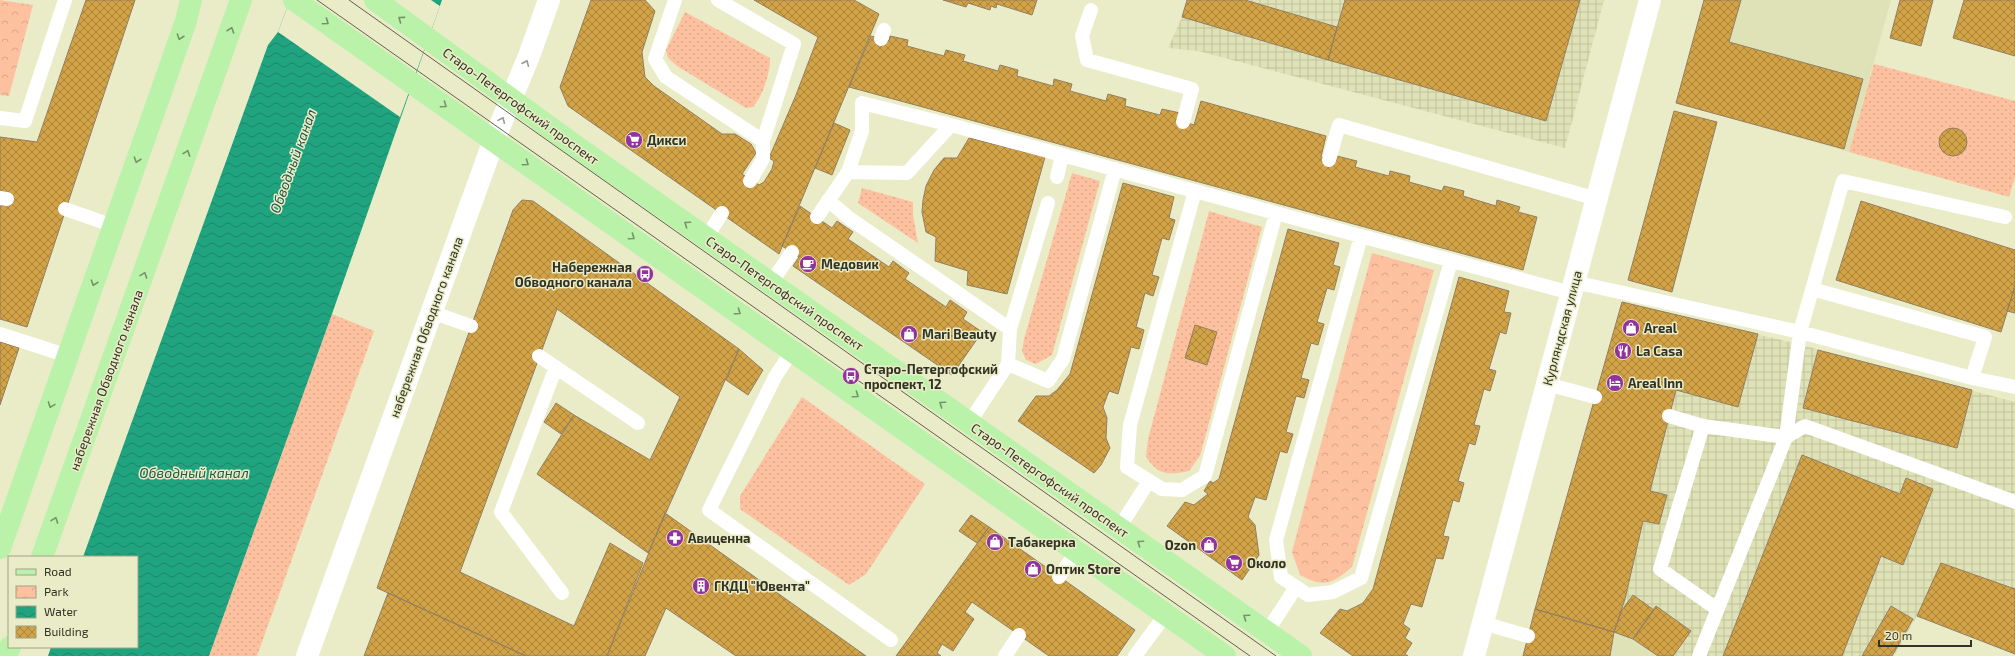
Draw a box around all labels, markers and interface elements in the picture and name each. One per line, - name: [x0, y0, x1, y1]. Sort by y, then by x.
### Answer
- one-way arrow: [321, 17, 328, 24]
- one-way arrow: [399, 17, 406, 24]
- one-way arrow: [226, 27, 235, 34]
- one-way arrow: [176, 34, 185, 41]
- street label: Старо-Петергофский проспект: [440, 44, 603, 168]
- one-way arrow: [521, 60, 529, 68]
- one-way arrow: [440, 100, 447, 108]
- water label: Обводный канал: [266, 106, 319, 215]
- one-way arrow: [498, 116, 506, 123]
- supermarket icon: Дикси: [624, 130, 644, 150]
- place label: Дикси: [647, 132, 686, 148]
- one-way arrow: [183, 149, 191, 156]
- one-way arrow: [133, 156, 142, 163]
- one-way arrow: [522, 158, 529, 166]
- one-way arrow: [684, 222, 691, 229]
- one-way arrow: [628, 232, 635, 240]
- street label: Старо-Петергофский проспект: [703, 232, 868, 354]
- street label: набережная Обводного канала: [386, 234, 466, 420]
- cafe icon: Медовик: [798, 254, 818, 274]
- place label: Медовик: [821, 256, 879, 272]
- place label: Набережная Обводного канала: [515, 259, 632, 290]
- bus stop icon: Набережная Обводного канала: [635, 264, 655, 284]
- street label: Курляндская улица: [1539, 269, 1585, 387]
- one-way arrow: [139, 271, 147, 278]
- one-way arrow: [90, 279, 99, 286]
- street label: набережная Обводного канала: [66, 287, 146, 473]
- one-way arrow: [734, 307, 741, 314]
- shop icon: Areal: [1621, 318, 1641, 338]
- place label: Areal: [1644, 320, 1678, 336]
- shop icon: Mari Beauty: [899, 324, 919, 344]
- place label: Mari Beauty: [922, 326, 997, 342]
- restaurant icon: La Casa: [1613, 341, 1633, 361]
- place label: La Casa: [1636, 343, 1683, 359]
- place label: Старо-Петергофский проспект, 12: [864, 361, 998, 392]
- bus stop icon: Старо-Петергофский проспект, 12: [841, 366, 861, 386]
- hotel icon: Areal Inn: [1605, 373, 1625, 393]
- place label: Areal Inn: [1628, 375, 1683, 391]
- one-way arrow: [852, 390, 859, 398]
- one-way arrow: [939, 401, 946, 408]
- one-way arrow: [47, 402, 55, 409]
- street label: Старо-Петергофский проспект: [968, 419, 1133, 541]
- water label: Обводный канал: [139, 464, 249, 481]
- one-way arrow: [51, 517, 59, 524]
- pharmacy icon: Авиценна: [665, 528, 685, 548]
- place label: Авиценна: [688, 530, 751, 546]
- shop icon: Табакерка: [985, 532, 1005, 552]
- place label: Табакерка: [1008, 534, 1076, 550]
- shop icon: Ozon: [1199, 535, 1219, 555]
- place label: Ozon: [1165, 537, 1196, 553]
- one-way arrow: [1137, 540, 1144, 548]
- supermarket icon: Около: [1224, 553, 1244, 573]
- place label: Около: [1247, 555, 1287, 571]
- legend: [8, 556, 138, 648]
- shop icon: Оптик Store: [1023, 559, 1043, 579]
- place label: Оптик Store: [1046, 561, 1121, 577]
- text: Road: [44, 564, 72, 578]
- building icon: ГКДЦ "Ювента": [691, 576, 711, 596]
- place label: ГКДЦ "Ювента": [714, 578, 810, 594]
- text: Park: [44, 584, 69, 598]
- text: Water: [44, 604, 78, 618]
- one-way arrow: [1243, 615, 1250, 622]
- scale bar: [1879, 622, 1971, 648]
- text: Building: [44, 624, 89, 638]
- text: 20 m: [1885, 628, 1912, 642]

